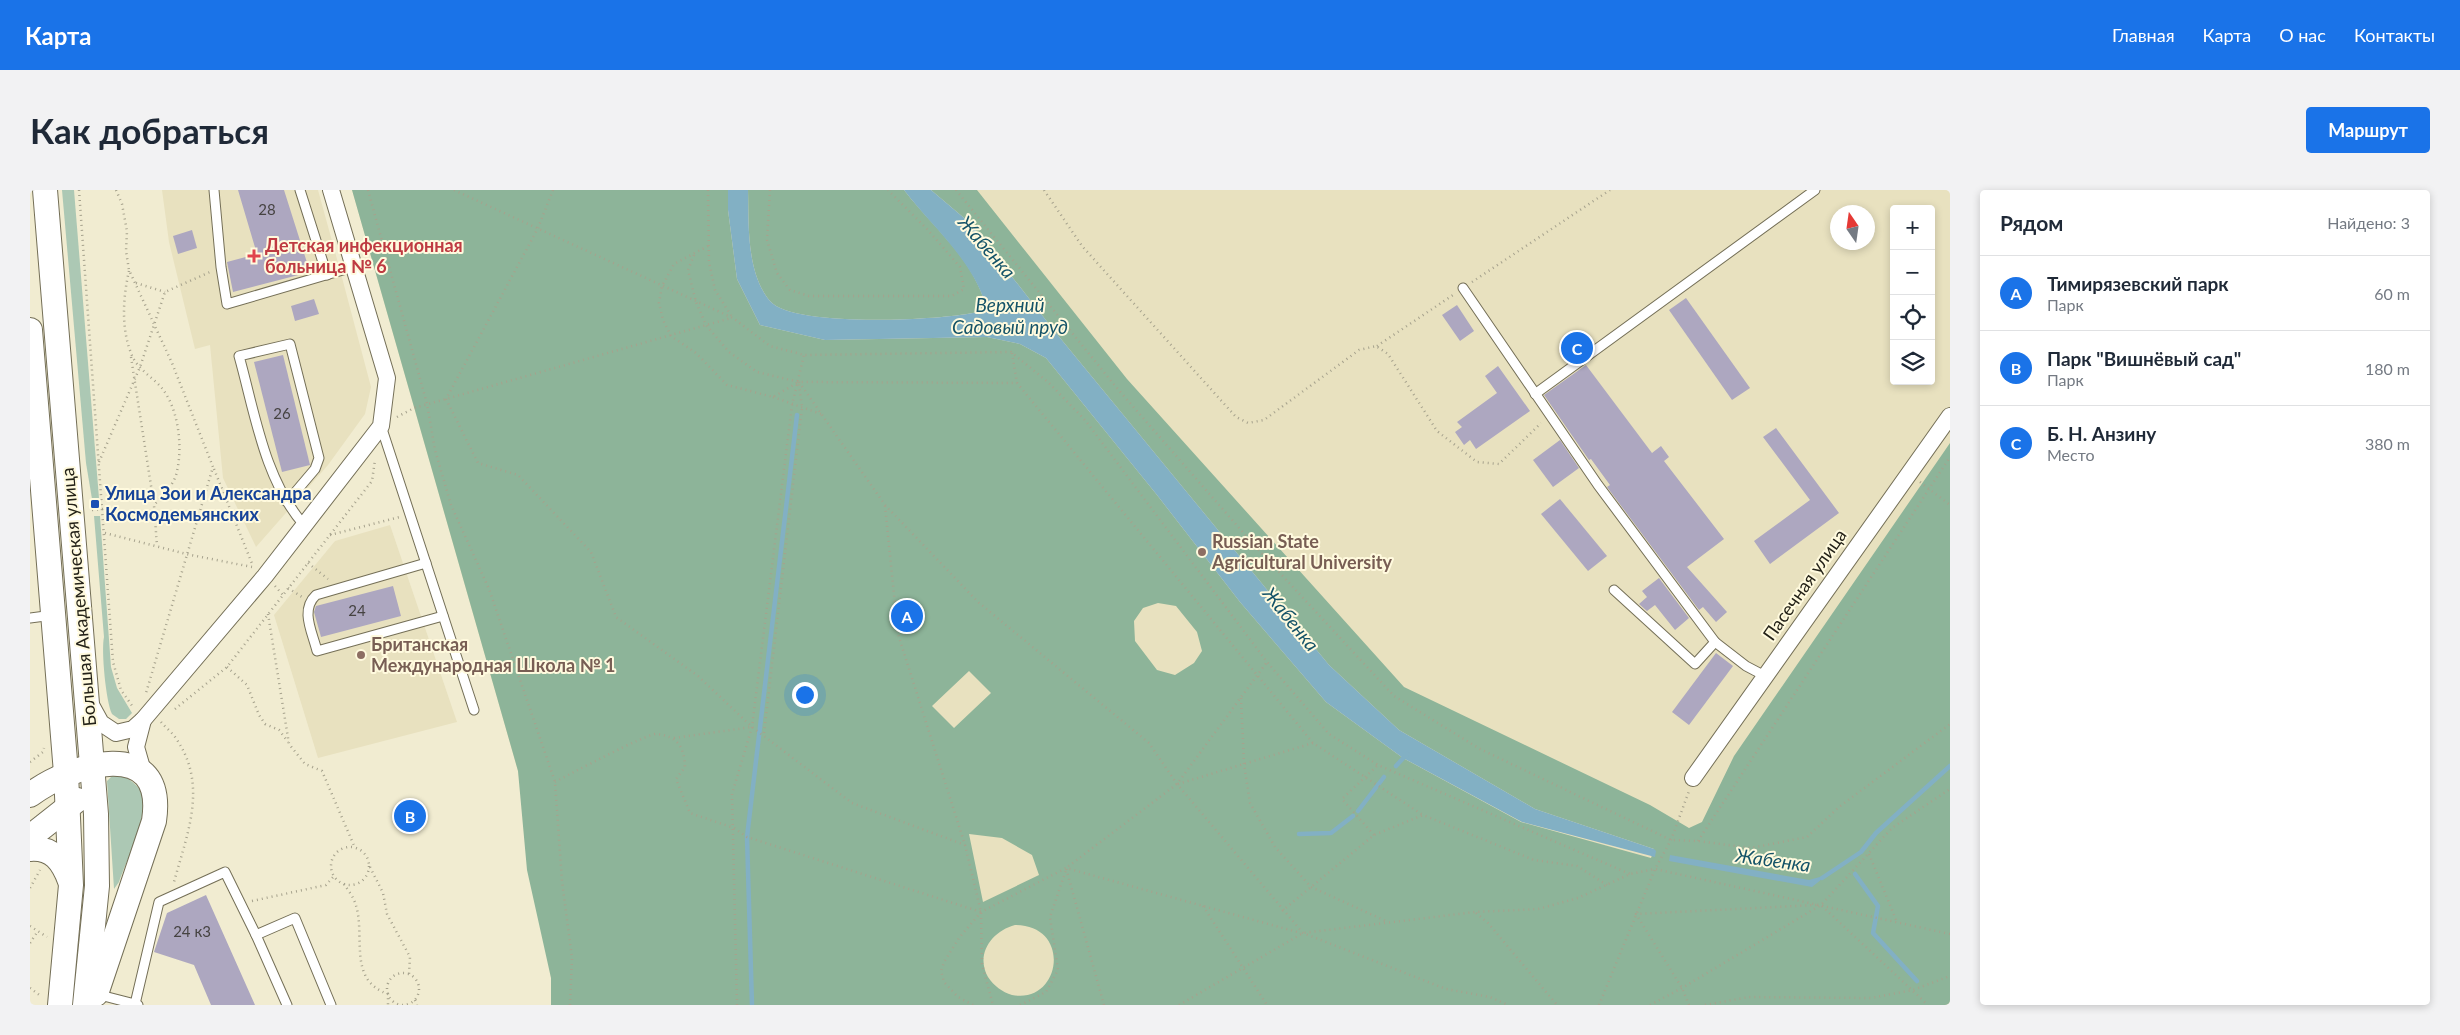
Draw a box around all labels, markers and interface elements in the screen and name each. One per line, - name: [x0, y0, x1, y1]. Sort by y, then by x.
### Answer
- text: Карта: [25, 21, 92, 50]
- text: Главная: [2112, 24, 2175, 46]
- text: Карта: [2203, 24, 2251, 46]
- text: О нас: [2279, 24, 2326, 46]
- text: Контакты: [2354, 24, 2435, 46]
- button: Маршрут: [2306, 107, 2430, 153]
- text: Как добраться: [30, 109, 269, 151]
- house number: 28: [258, 200, 276, 218]
- north arrow: [1830, 205, 1875, 250]
- map controls: [1890, 205, 1935, 385]
- button: +: [1890, 205, 1935, 250]
- water label: Жабенка: [953, 210, 1021, 283]
- text: Рядом: [2000, 210, 2063, 235]
- text: Найдено: 3: [2327, 213, 2410, 232]
- place label: Детская инфекционная больница № 6: [265, 234, 463, 277]
- marker: Детская инфекционная больница № 6: [247, 249, 261, 263]
- button: −: [1890, 250, 1935, 295]
- text: Тимирязевский парк: [2047, 272, 2229, 295]
- text: A: [2010, 284, 2022, 303]
- text: 60 m: [2374, 284, 2410, 303]
- water label: Верхний Садовый пруд: [952, 293, 1068, 338]
- button: locate: [1890, 295, 1935, 340]
- text: Парк: [2047, 295, 2084, 314]
- pin: C: [1561, 329, 1593, 367]
- button: layers: [1890, 340, 1935, 385]
- text: Парк "Вишнёвый сад": [2047, 347, 2241, 370]
- text: B: [2011, 359, 2021, 378]
- text: 180 m: [2365, 359, 2410, 378]
- text: Парк: [2047, 370, 2084, 389]
- house number: 26: [273, 404, 291, 422]
- text: Б. Н. Анзину: [2047, 422, 2156, 445]
- text: C: [2011, 434, 2021, 453]
- text: 380 m: [2365, 434, 2410, 453]
- text: Место: [2047, 445, 2095, 464]
- street label: Большая Академическая улица: [56, 467, 100, 727]
- place label: Улица Зои и Александра Космодемьянских: [104, 482, 312, 525]
- marker: Улица Зои и Александра Космодемьянских: [89, 498, 101, 510]
- street label: Пасечная улица: [1758, 525, 1851, 644]
- place label: Russian State Agricultural University: [1211, 530, 1393, 573]
- marker: Russian State Agricultural University: [1196, 546, 1208, 558]
- water label: Жабенка: [1258, 581, 1324, 655]
- pin: A: [891, 597, 923, 635]
- house number: 24: [348, 601, 366, 619]
- place label: Британская Международная Школа № 1: [371, 633, 616, 676]
- marker: Британская Международная Школа № 1: [355, 649, 367, 661]
- your location: [792, 682, 818, 708]
- pin: B: [394, 797, 426, 835]
- water label: Жабенка: [1733, 843, 1812, 876]
- house number: 24 к3: [173, 922, 211, 940]

